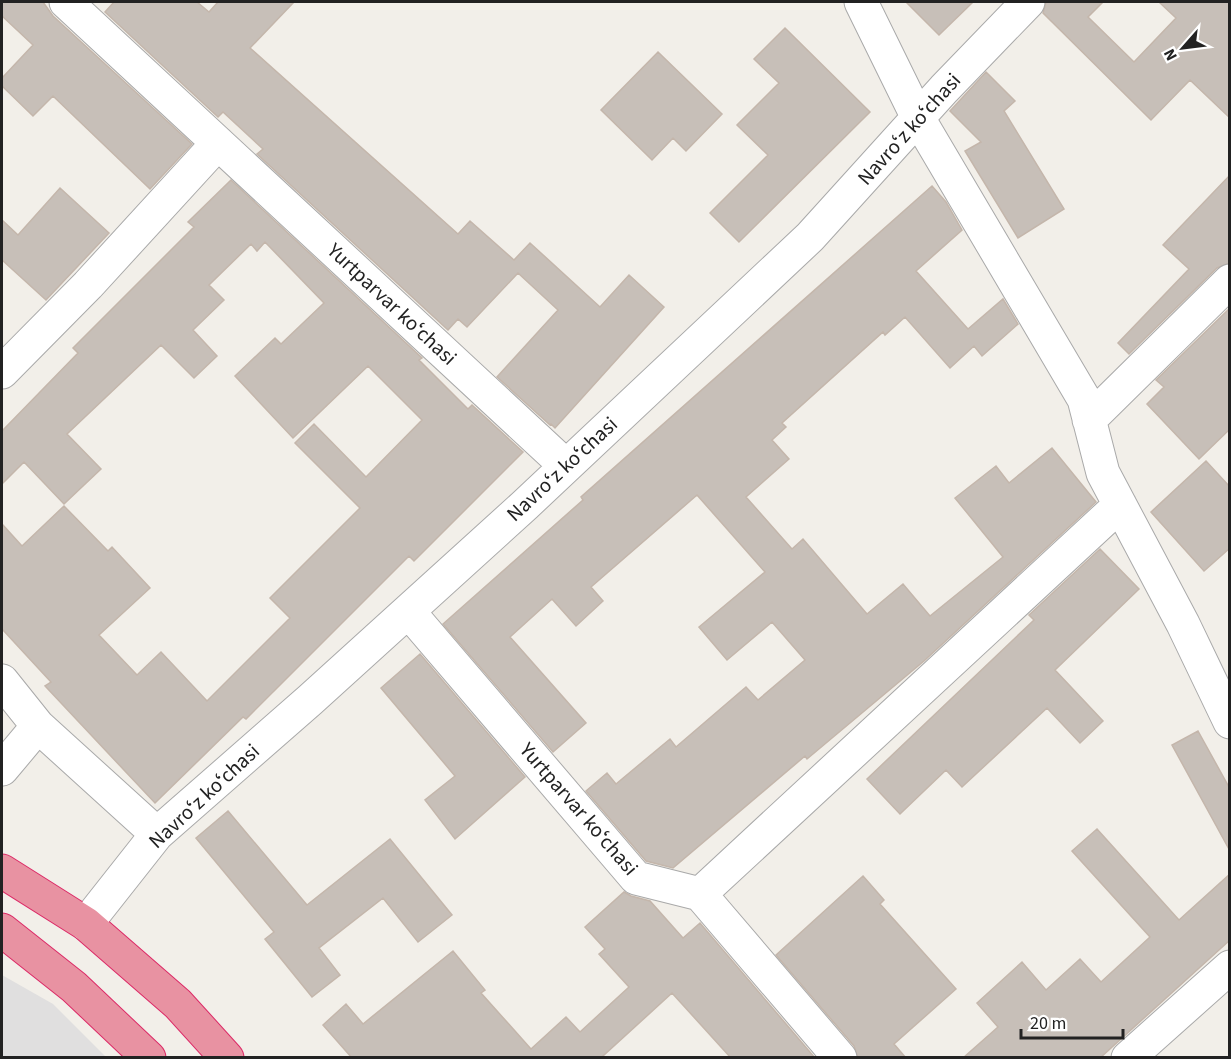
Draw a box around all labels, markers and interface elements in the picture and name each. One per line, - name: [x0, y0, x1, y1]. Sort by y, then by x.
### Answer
- north arrow: [1153, 18, 1213, 78]
- text: N: [1158, 45, 1183, 64]
- street label: Navroʻz koʻchasi: [850, 66, 968, 192]
- street label: Yurtparvar koʻchasi: [320, 235, 464, 372]
- street label: Navroʻz koʻchasi: [500, 410, 624, 528]
- street label: Yurtparvar koʻchasi: [512, 735, 645, 882]
- street label: Navroʻz koʻchasi: [142, 737, 266, 855]
- scale bar: [1021, 1002, 1123, 1040]
- text: 20 m: [1030, 1011, 1066, 1036]

